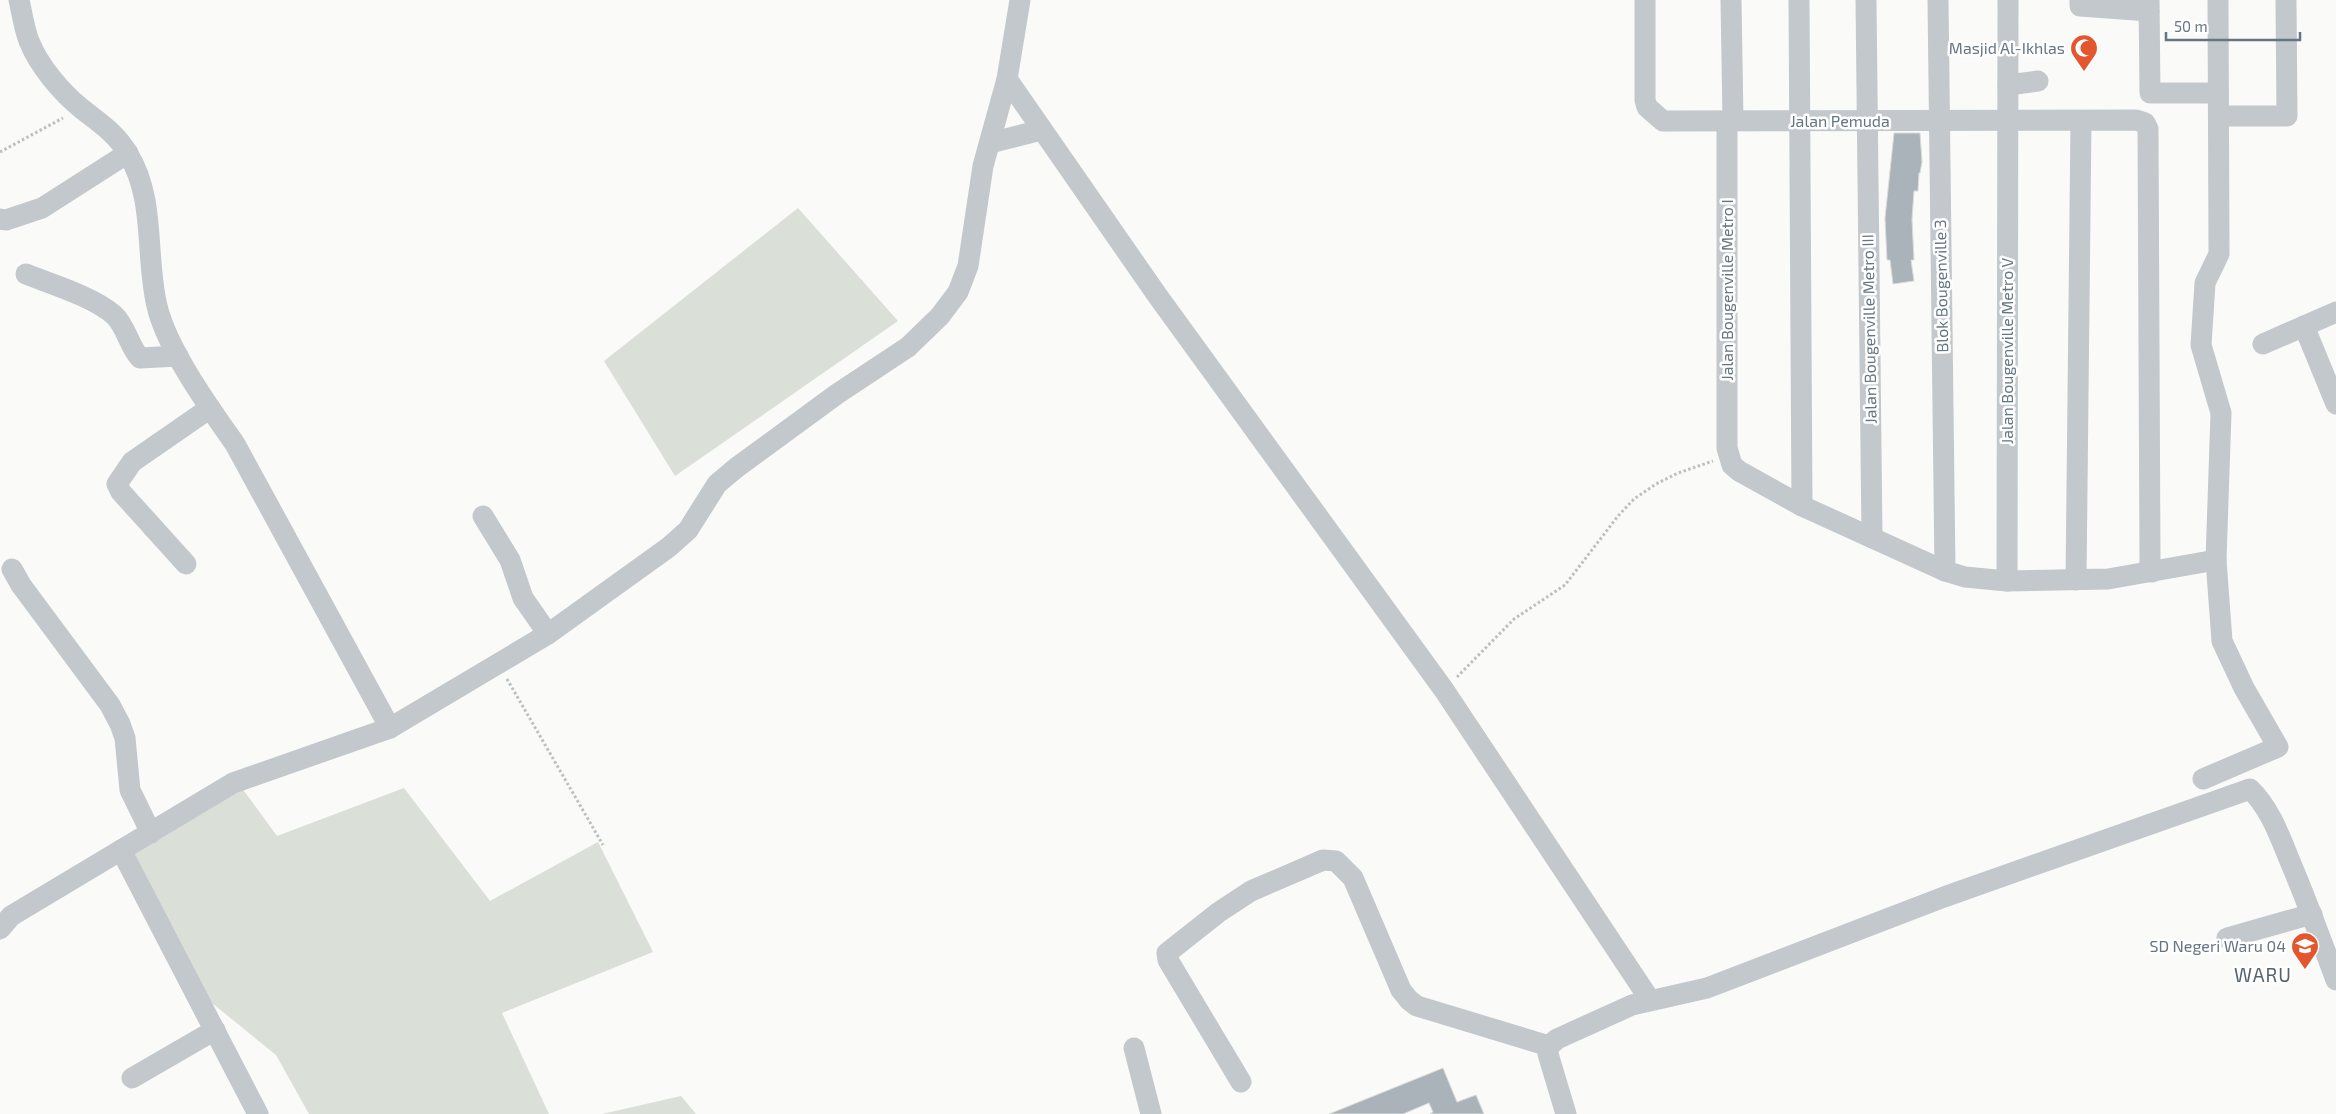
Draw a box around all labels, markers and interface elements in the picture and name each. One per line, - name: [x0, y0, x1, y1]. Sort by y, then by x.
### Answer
- scale bar: [2166, 10, 2300, 42]
- text: 50 m: [2174, 17, 2208, 35]
- mosque icon: Masjid Al-Ikhlas: [2069, 33, 2099, 72]
- place label: Masjid Al-Ikhlas: [1949, 38, 2065, 58]
- street label: Jalan Pemuda: [1790, 111, 1890, 130]
- street label: Jalan Bougenville Metro I: [1717, 199, 1736, 381]
- street label: Blok Bougenville 3: [1930, 219, 1951, 353]
- street label: Jalan Bougenville Metro III: [1857, 234, 1880, 424]
- street label: Jalan Bougenville Metro V: [1997, 257, 2016, 444]
- school or university icon: SD Negeri Waru 04: [2290, 931, 2320, 970]
- place label: SD Negeri Waru 04: [2149, 936, 2286, 955]
- district label: WARU: [2234, 963, 2292, 986]

